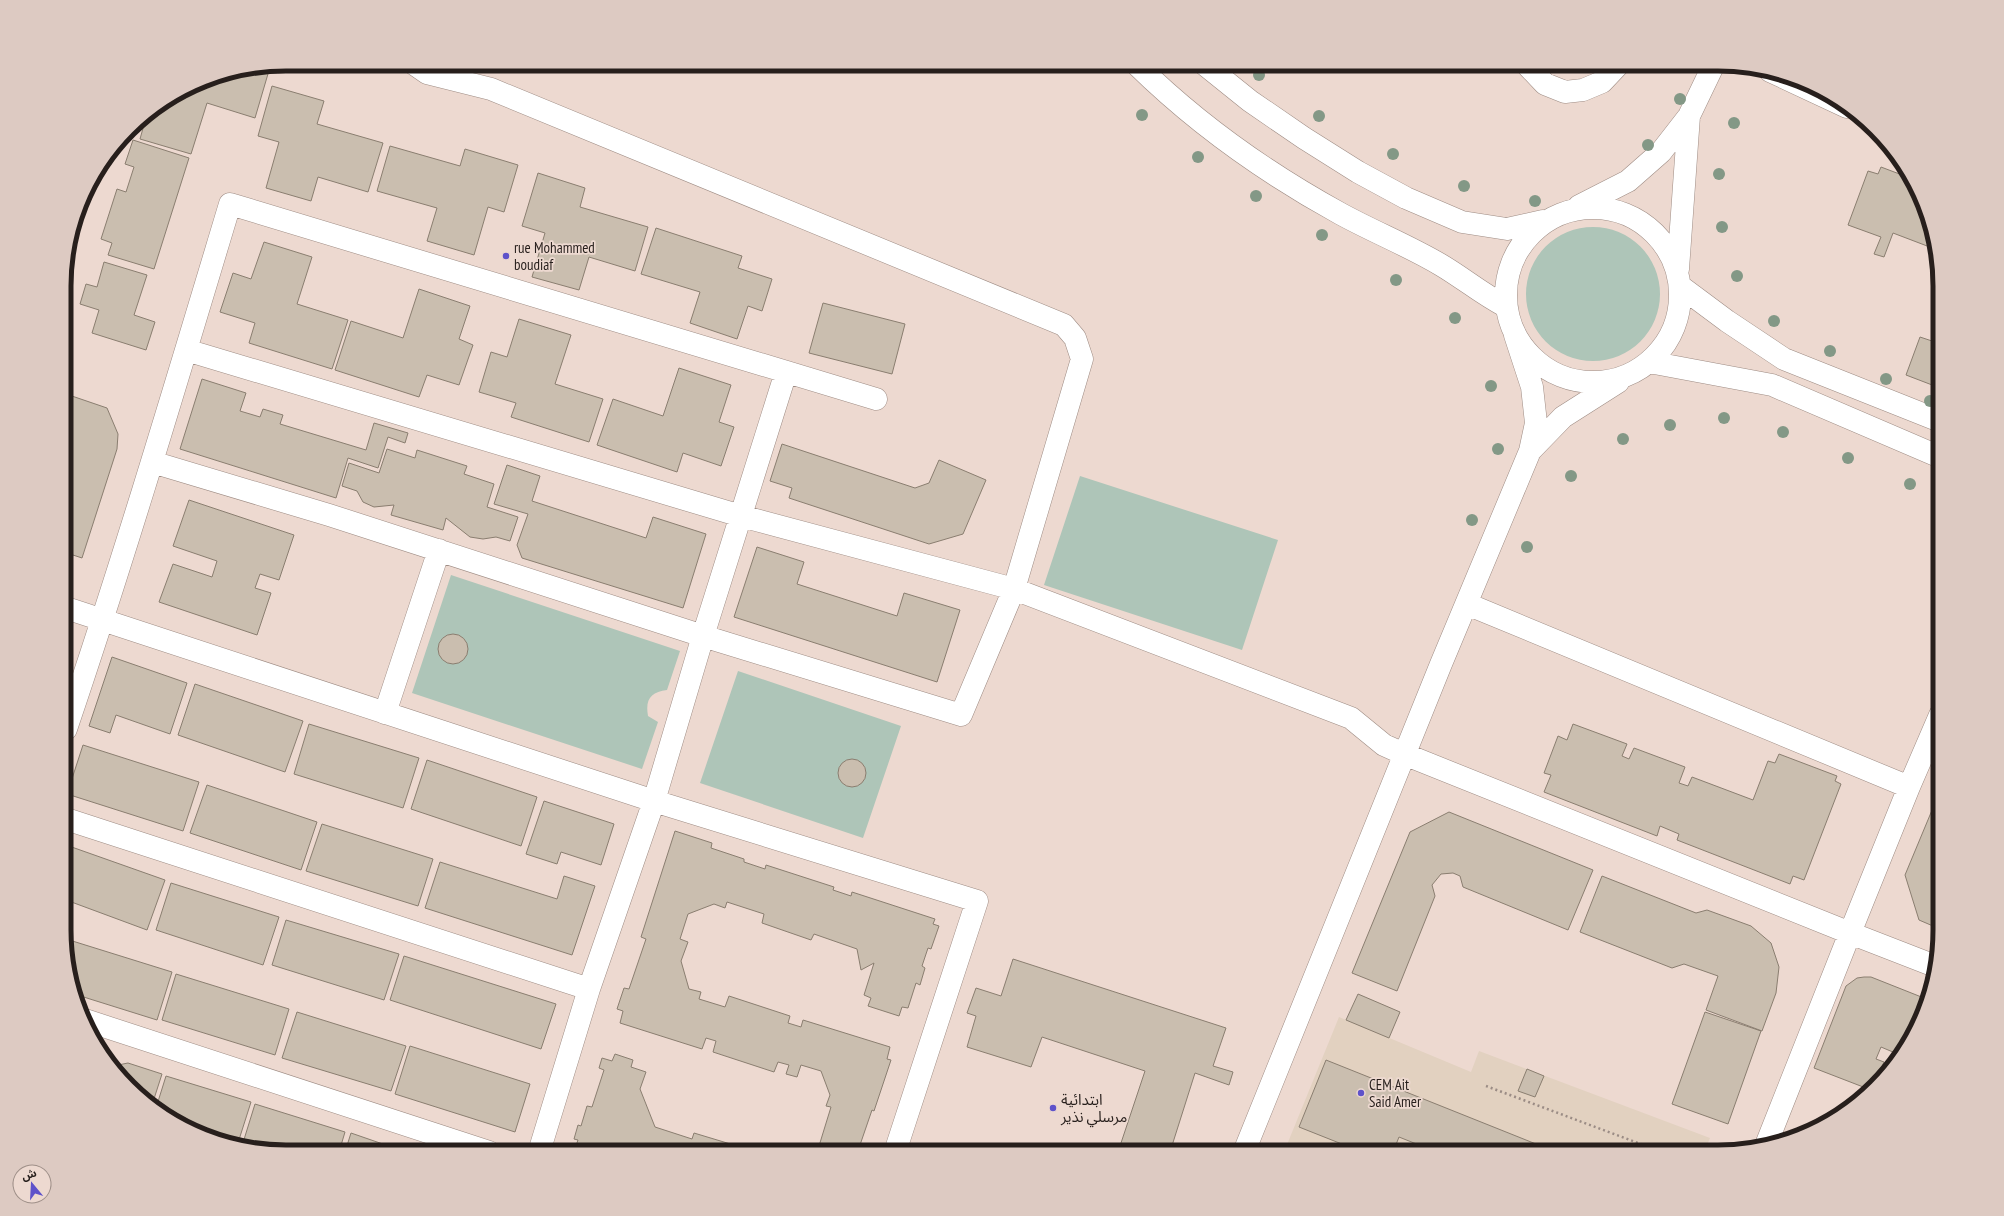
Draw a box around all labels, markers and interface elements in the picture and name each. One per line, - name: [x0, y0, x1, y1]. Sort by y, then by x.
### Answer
- place label: rue Mohammed boudiaf: [514, 238, 595, 274]
- marker: rue Mohammed boudiaf: [501, 251, 511, 261]
- place label: CEM Ait Said Amer: [1369, 1075, 1422, 1111]
- marker: CEM Ait Said Amer: [1356, 1088, 1366, 1098]
- place label: ابتدائية مرسلي نذير: [1060, 1090, 1127, 1128]
- marker: ابتدائية مرسلي نذير: [1048, 1103, 1058, 1113]
- north arrow: [12, 1164, 52, 1204]
- text: ش: [20, 1166, 38, 1183]

